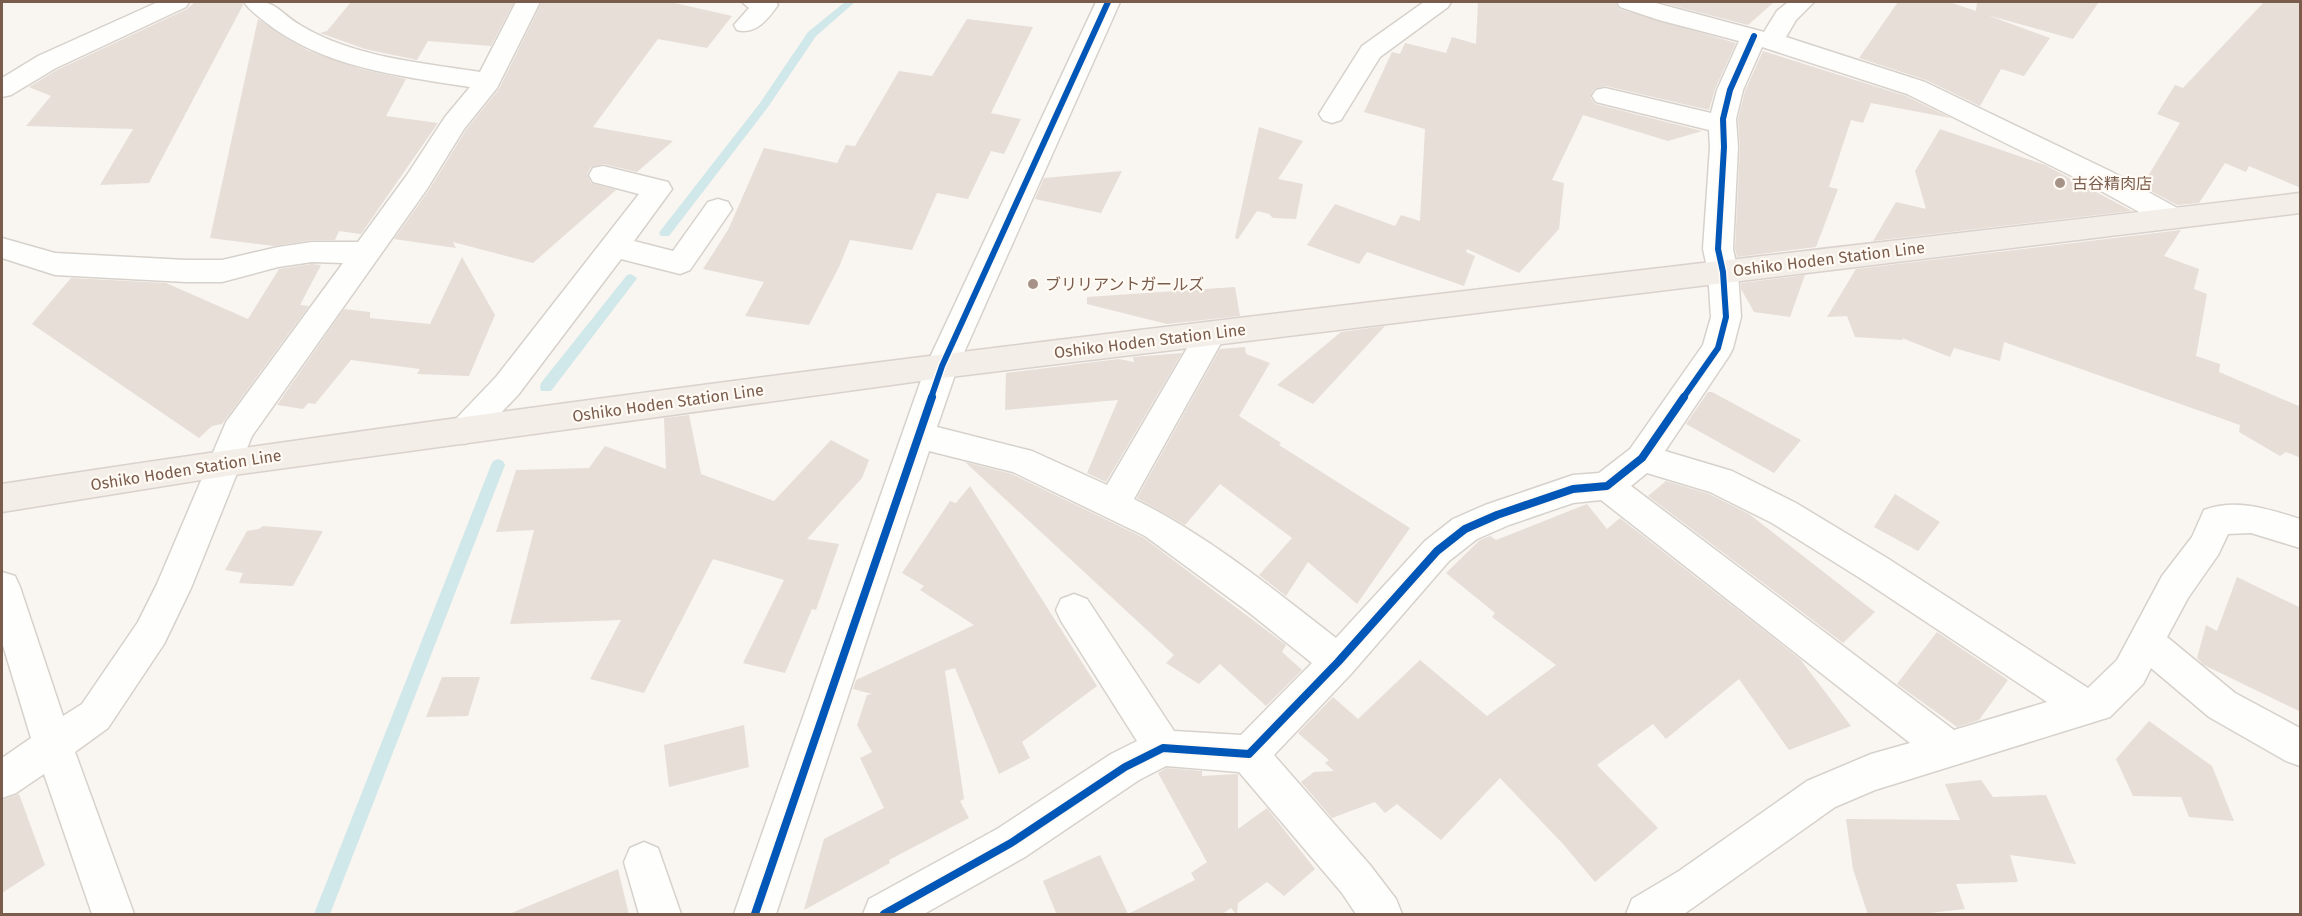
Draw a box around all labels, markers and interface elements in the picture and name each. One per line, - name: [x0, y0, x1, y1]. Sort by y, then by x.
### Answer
- place label: 古谷精肉店: [2072, 174, 2152, 193]
- marker: 古谷精肉店: [2053, 176, 2067, 190]
- street label: Oshiko Hoden Station Line: [1732, 238, 1926, 280]
- place label: ブリリアントガールズ: [1045, 275, 1204, 294]
- marker: ブリリアントガールズ: [1026, 277, 1040, 291]
- street label: Oshiko Hoden Station Line: [1053, 320, 1247, 362]
- street label: Oshiko Hoden Station Line: [571, 380, 765, 426]
- street label: Oshiko Hoden Station Line: [89, 446, 283, 494]

